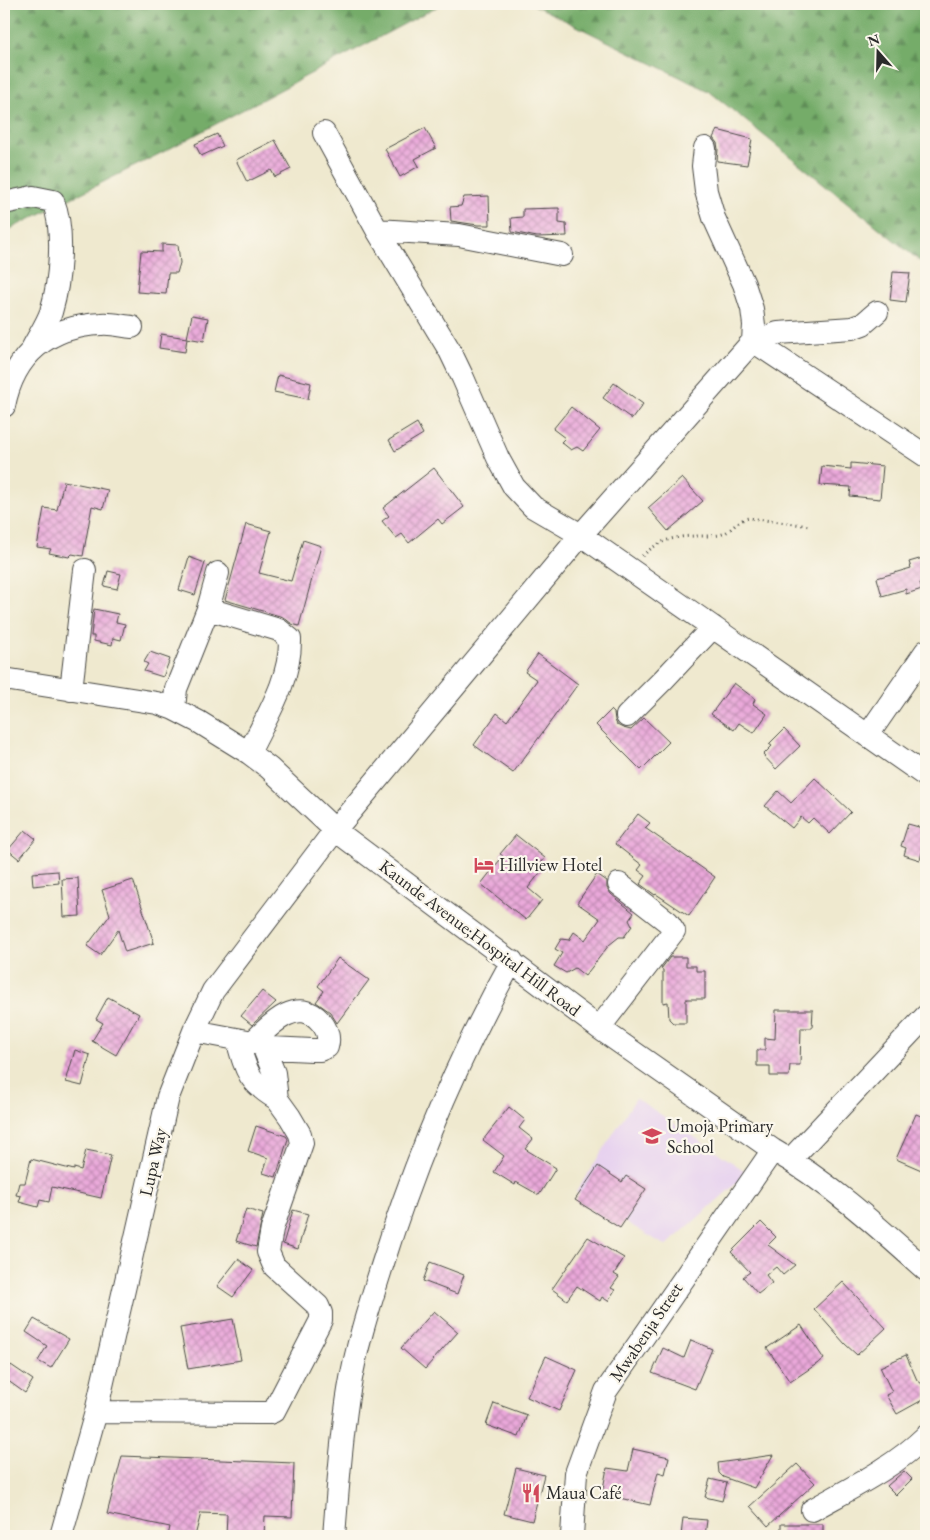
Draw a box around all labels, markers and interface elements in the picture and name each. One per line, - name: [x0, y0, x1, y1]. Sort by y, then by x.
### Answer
- north arrow: [852, 28, 902, 78]
- text: N: [865, 29, 883, 50]
- place label: Hillview Hotel: [499, 853, 602, 876]
- street label: Kaunde Avenue;Hospital Hill Road: [375, 854, 586, 1022]
- hotel icon: Hillview Hotel: [473, 854, 495, 876]
- place label: Umoja Primary School: [667, 1114, 774, 1158]
- street label: Lupa Way: [134, 1125, 172, 1198]
- school or university icon: Umoja Primary School: [641, 1125, 663, 1147]
- street label: Mwabenja Street: [604, 1277, 687, 1386]
- place label: Maua Café: [546, 1481, 622, 1504]
- restaurant icon: Maua Café: [520, 1482, 542, 1504]

